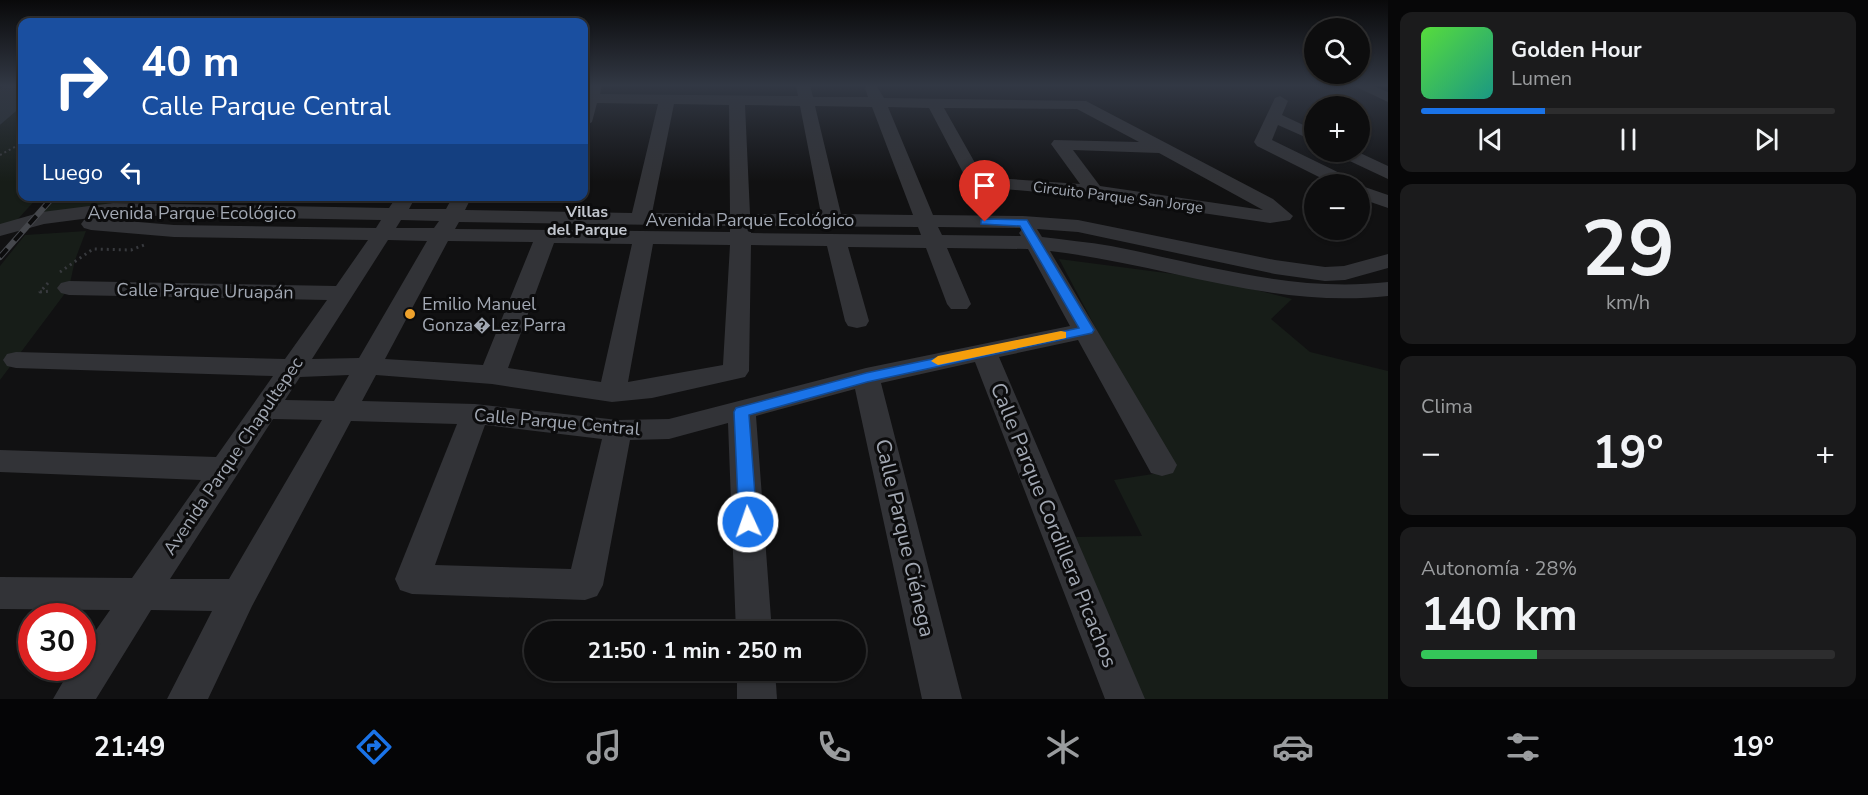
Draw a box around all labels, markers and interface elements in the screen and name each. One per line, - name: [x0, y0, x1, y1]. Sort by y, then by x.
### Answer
- map controls: [1304, 18, 1370, 240]
- button: search: [1304, 18, 1370, 84]
- text: 40 m: [141, 34, 240, 91]
- text: Golden Hour: [1511, 35, 1642, 65]
- icon: right: [42, 42, 120, 120]
- text: Lumen: [1511, 65, 1572, 92]
- text: Calle Parque Central: [141, 88, 391, 125]
- button: +: [1304, 96, 1370, 162]
- icon: previous: [1474, 123, 1507, 156]
- icon: pause: [1612, 123, 1645, 156]
- icon: next: [1750, 123, 1783, 156]
- icon: left: [115, 156, 148, 189]
- text: Luego: [42, 158, 103, 188]
- pin: [959, 160, 1010, 222]
- icon: arrive: [968, 169, 1001, 202]
- button: −: [1304, 174, 1370, 240]
- street label: Circuito Parque San Jorge: [1032, 177, 1204, 217]
- text: 29: [1581, 196, 1675, 303]
- street label: Avenida Parque Ecológico: [88, 201, 296, 225]
- district label: Villas del Parque: [547, 201, 627, 241]
- street label: Avenida Parque Ecológico: [646, 208, 854, 232]
- street label: Calle Parque Uruapán: [116, 277, 294, 305]
- text: km/h: [1606, 289, 1650, 316]
- place label: Emilio Manuel Gonza�Lez Parra: [422, 292, 566, 337]
- marker: Emilio Manuel Gonza�Lez Parra: [403, 307, 417, 321]
- street label: Avenida Parque Chapultepec: [158, 352, 308, 560]
- street label: Calle Parque Cordillera Picachos: [984, 378, 1124, 672]
- text: Clima: [1421, 393, 1473, 420]
- street label: Calle Parque Central: [473, 403, 642, 441]
- text: 19°: [1592, 423, 1664, 484]
- text: −: [1421, 431, 1441, 476]
- text: +: [1815, 431, 1835, 476]
- street label: Calle Parque Ciénega: [869, 436, 941, 640]
- position arrow: [716, 490, 780, 554]
- text: Autonomía · 28%: [1421, 555, 1577, 582]
- text: 140 km: [1421, 585, 1578, 646]
- speed limit sign: 30: [18, 603, 96, 681]
- text: 21:50 · 1 min · 250 m: [588, 636, 802, 666]
- icon: directions: [353, 726, 395, 768]
- icon: music: [583, 726, 625, 768]
- icon: phone: [813, 726, 855, 768]
- icon: climate: [1042, 726, 1084, 768]
- icon: car: [1272, 726, 1314, 768]
- icon: filters: [1502, 726, 1544, 768]
- text: 21:49: [94, 729, 165, 766]
- text: 19°: [1731, 729, 1774, 766]

